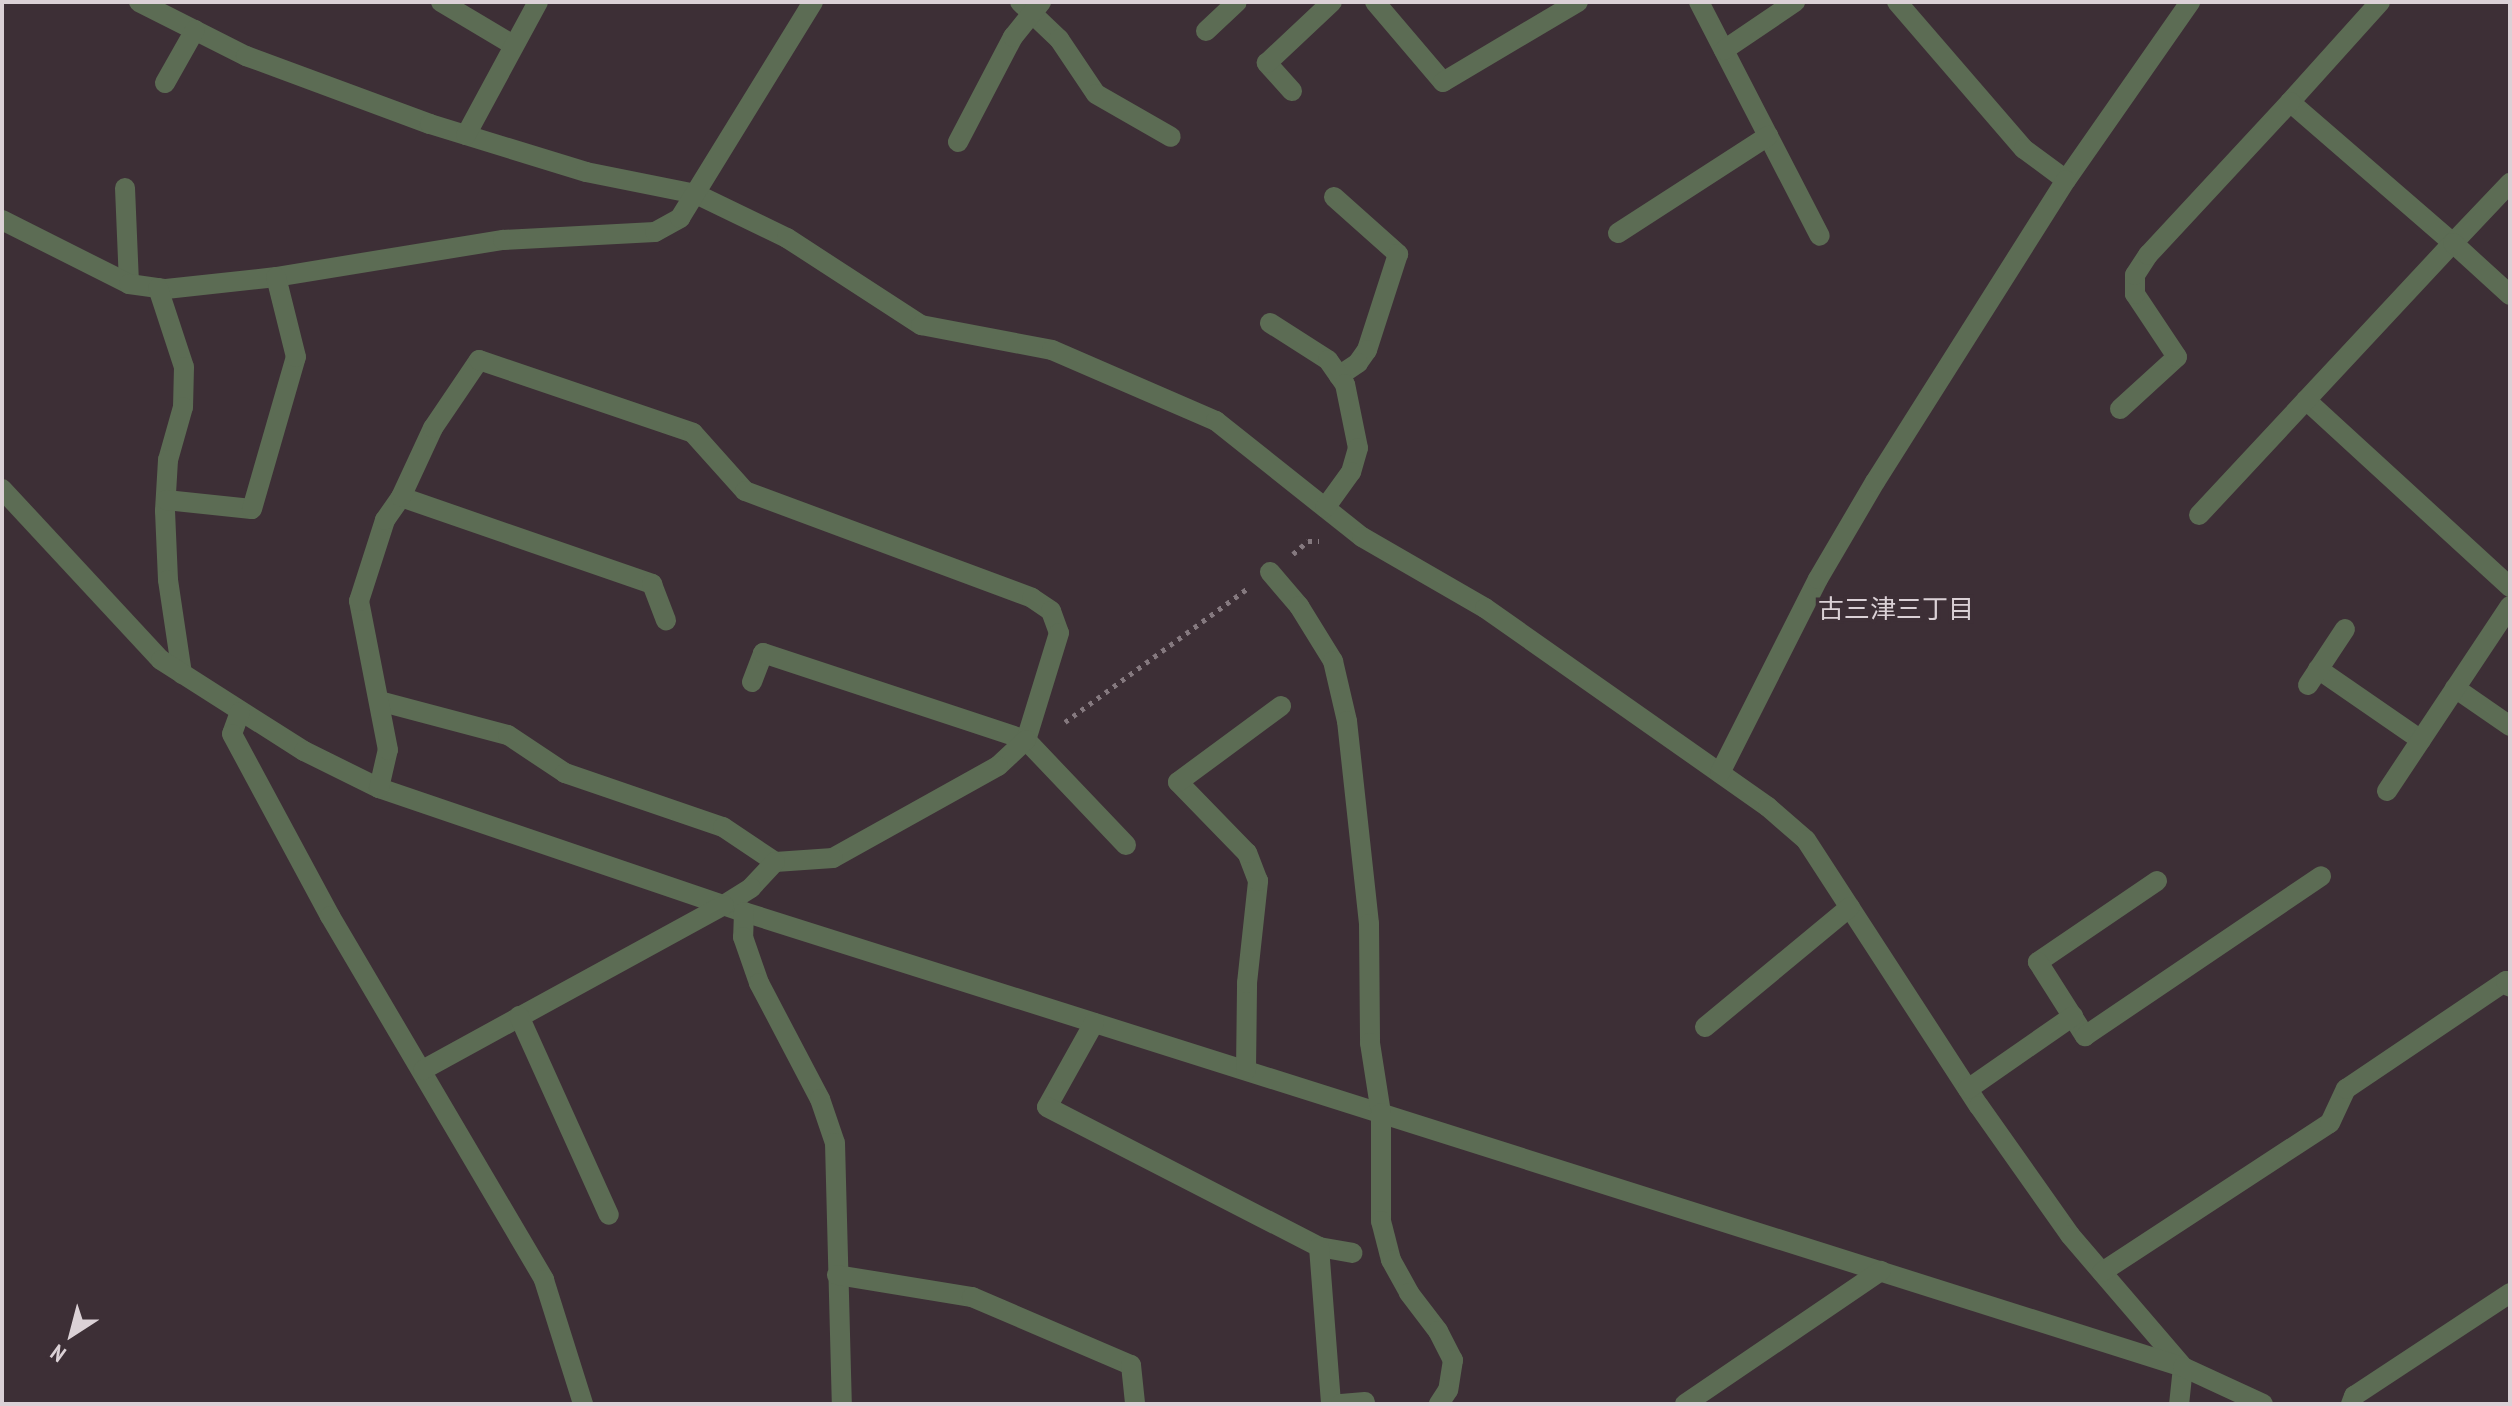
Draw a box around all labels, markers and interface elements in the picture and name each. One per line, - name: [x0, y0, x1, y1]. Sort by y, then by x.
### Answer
- district label: 古三津三丁目: [1818, 593, 1974, 625]
- north arrow: [32, 1294, 112, 1374]
- text: N: [45, 1339, 71, 1368]

